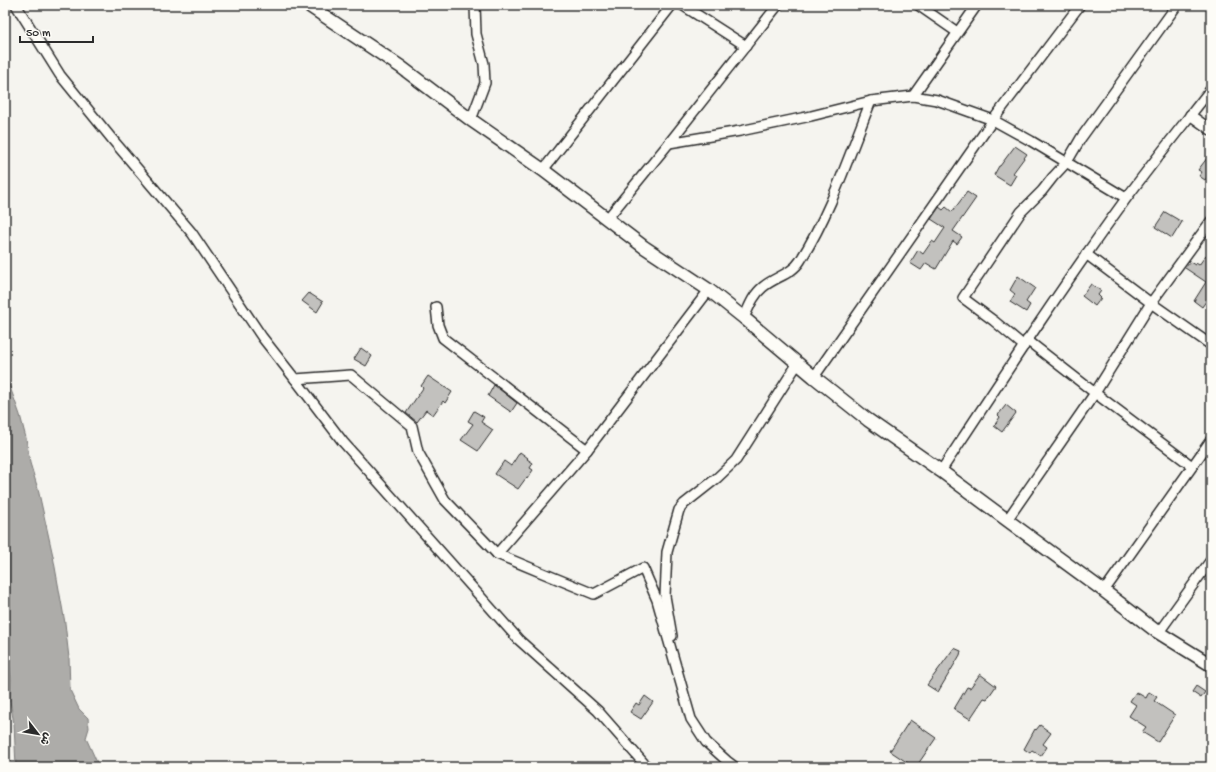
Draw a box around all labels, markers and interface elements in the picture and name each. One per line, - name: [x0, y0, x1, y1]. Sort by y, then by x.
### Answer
- scale bar: [20, 18, 93, 44]
- text: 50 m: [26, 27, 51, 41]
- north arrow: [18, 714, 58, 754]
- text: ش: [37, 730, 53, 746]

